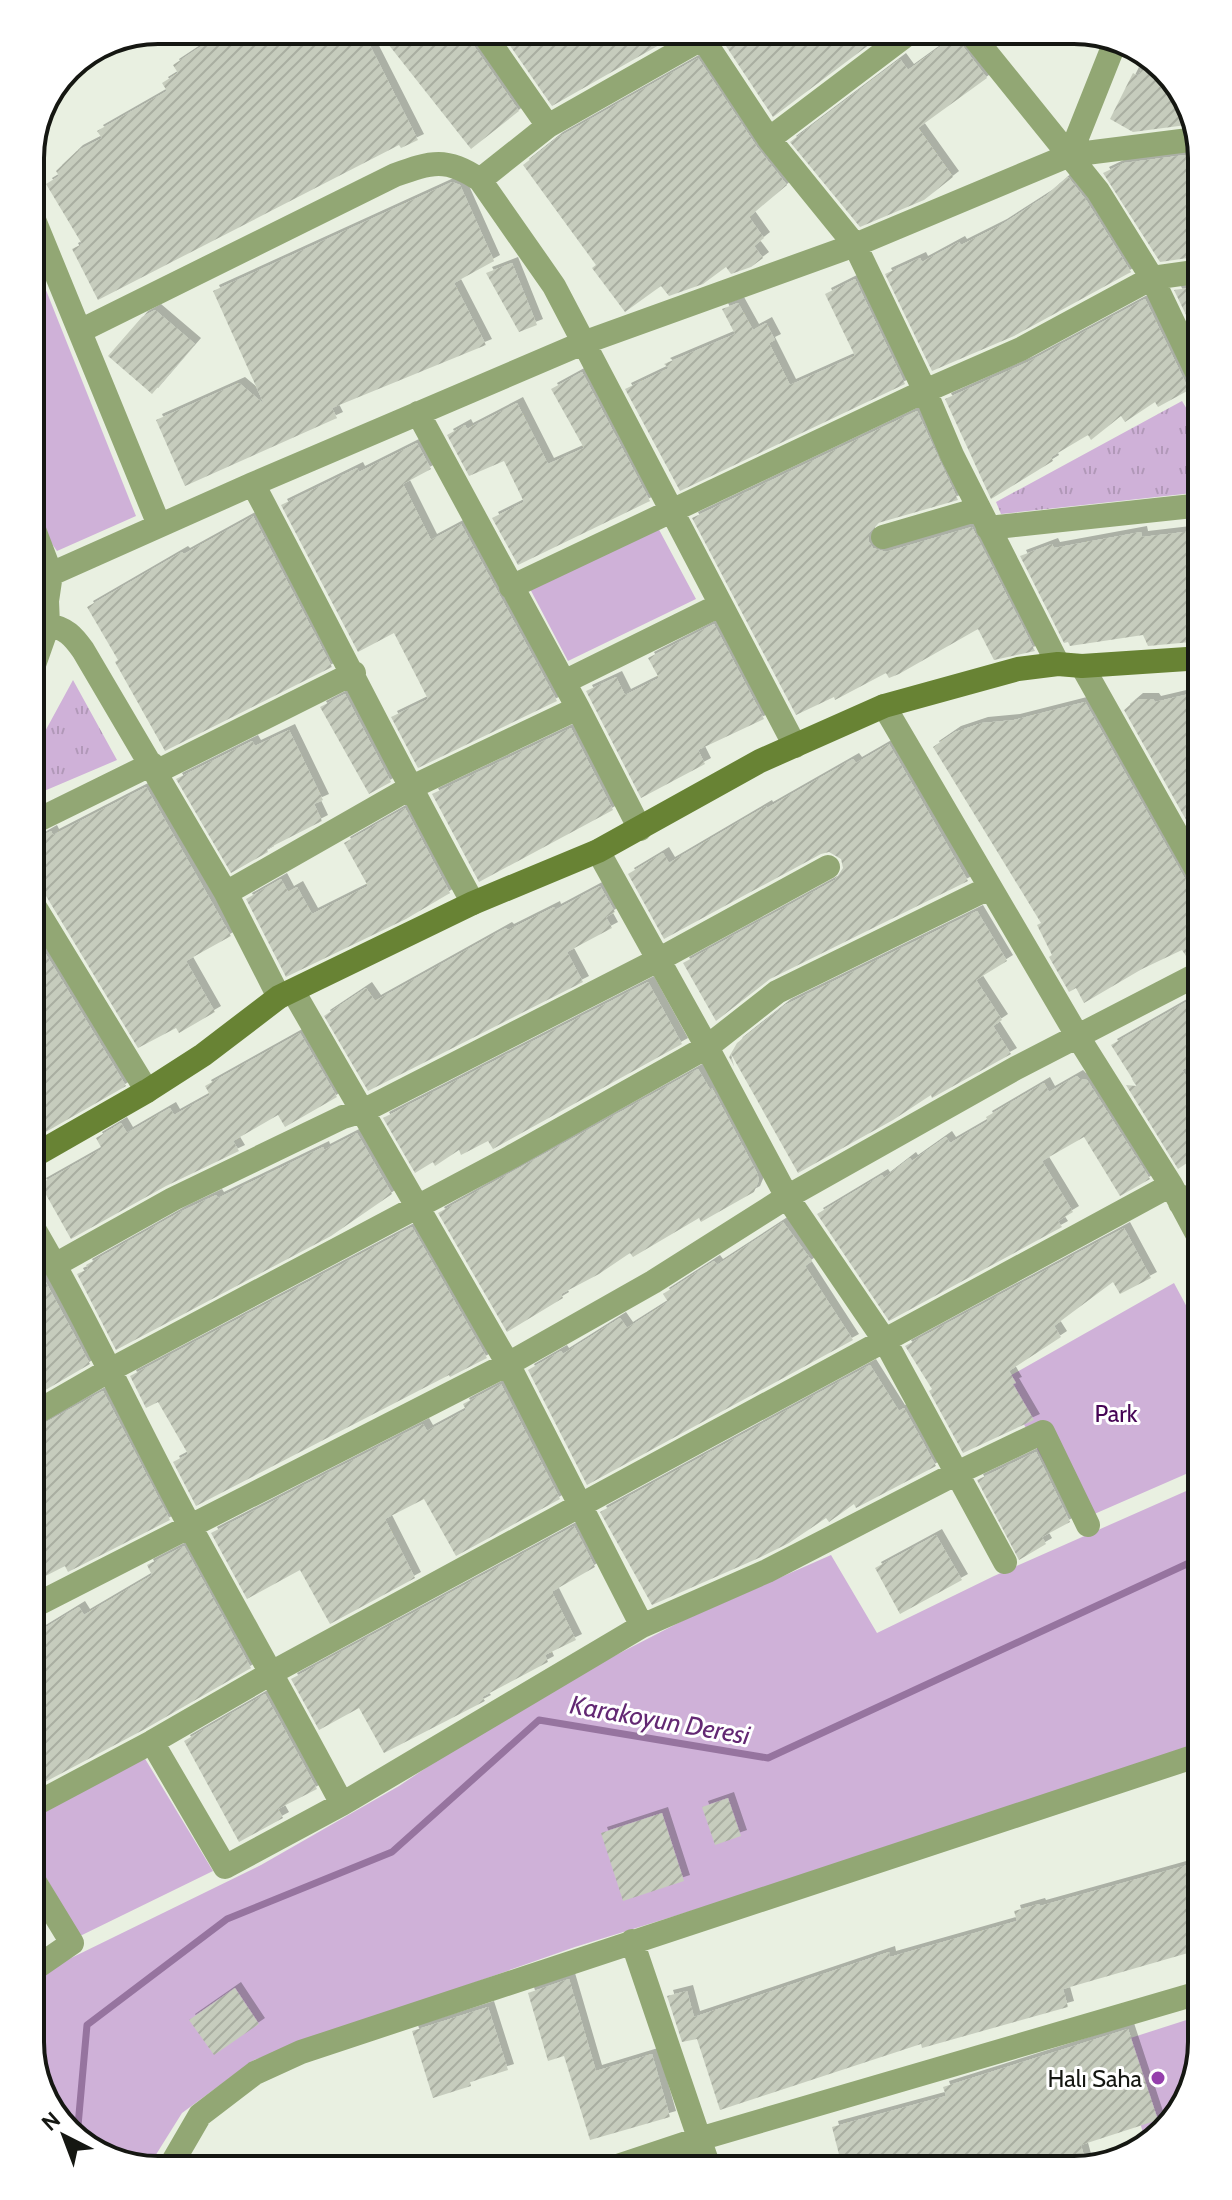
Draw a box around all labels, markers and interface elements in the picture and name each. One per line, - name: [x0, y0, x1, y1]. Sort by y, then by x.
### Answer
- park label: Park: [1094, 1399, 1138, 1428]
- water label: Karakoyun Deresi: [568, 1688, 753, 1752]
- place label: Halı Saha: [1048, 2064, 1142, 2093]
- marker: Halı Saha: [1149, 2069, 1167, 2087]
- north arrow: [24, 2096, 104, 2176]
- text: N: [36, 2106, 66, 2137]

